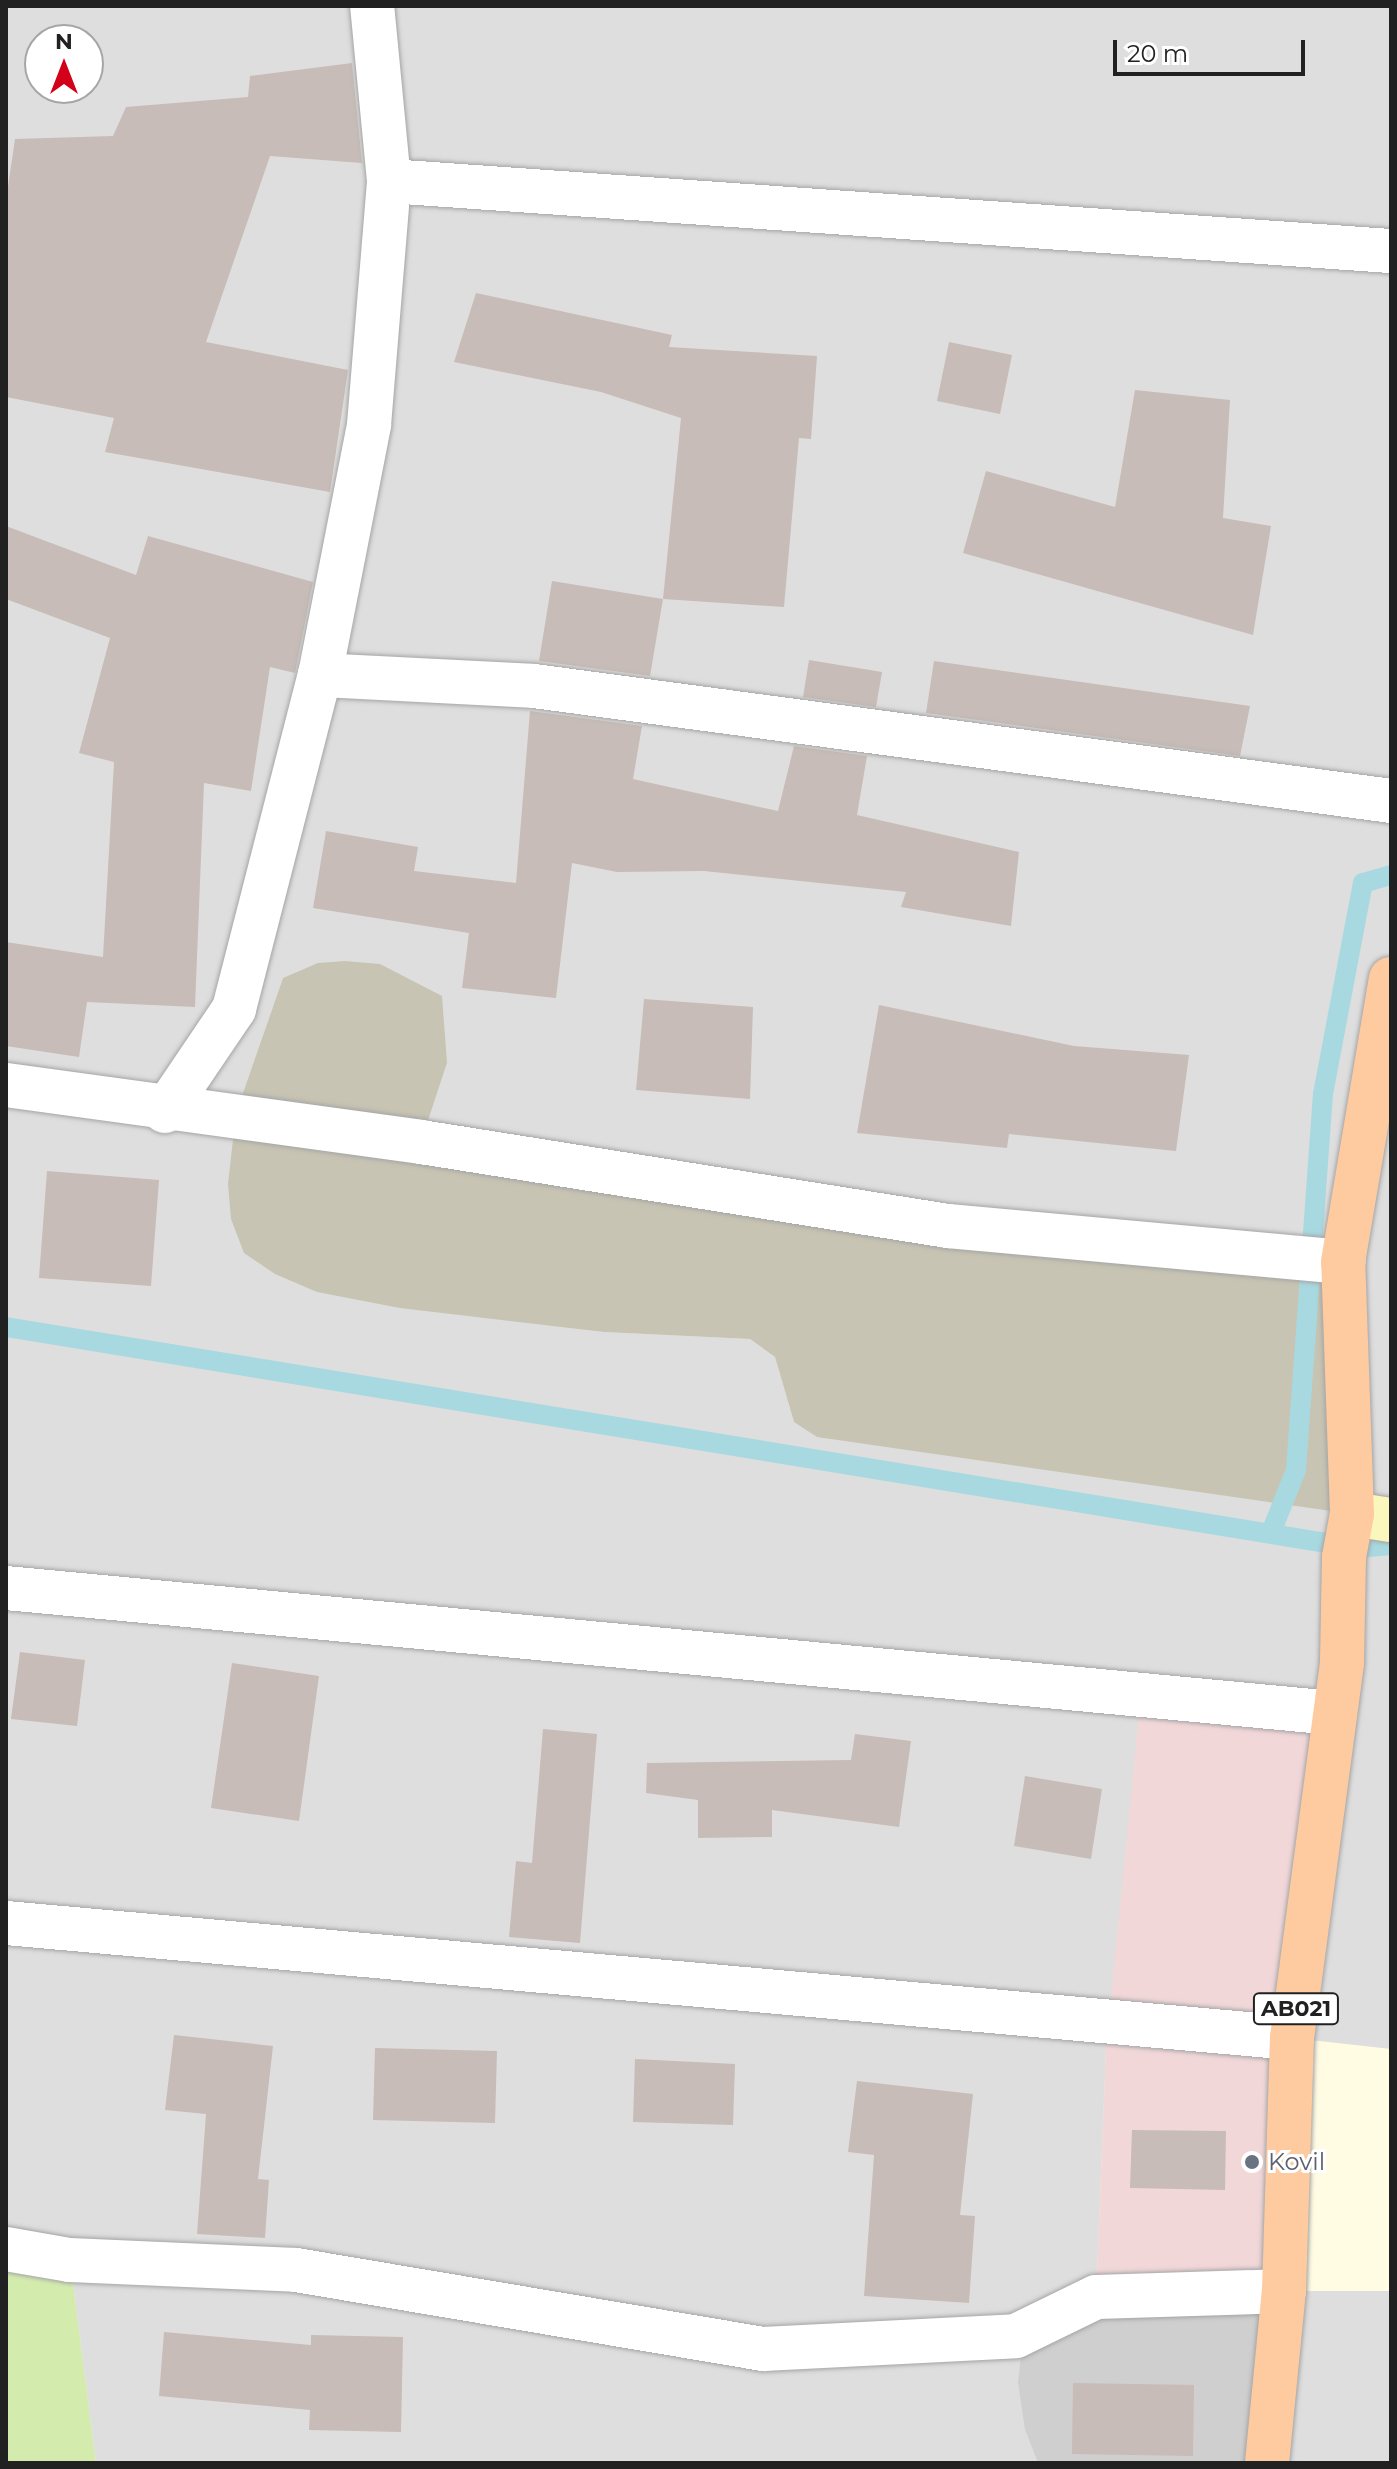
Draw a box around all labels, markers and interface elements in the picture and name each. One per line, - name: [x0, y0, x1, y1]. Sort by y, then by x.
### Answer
- north arrow: [24, 24, 104, 104]
- scale bar: [1117, 24, 1309, 74]
- text: N: [55, 28, 73, 55]
- text: 20 m: [1127, 39, 1188, 68]
- road number: AB021: [1252, 1991, 1340, 2027]
- place label: Kovil: [1268, 2148, 1325, 2176]
- marker: Kovil: [1243, 2153, 1261, 2171]

